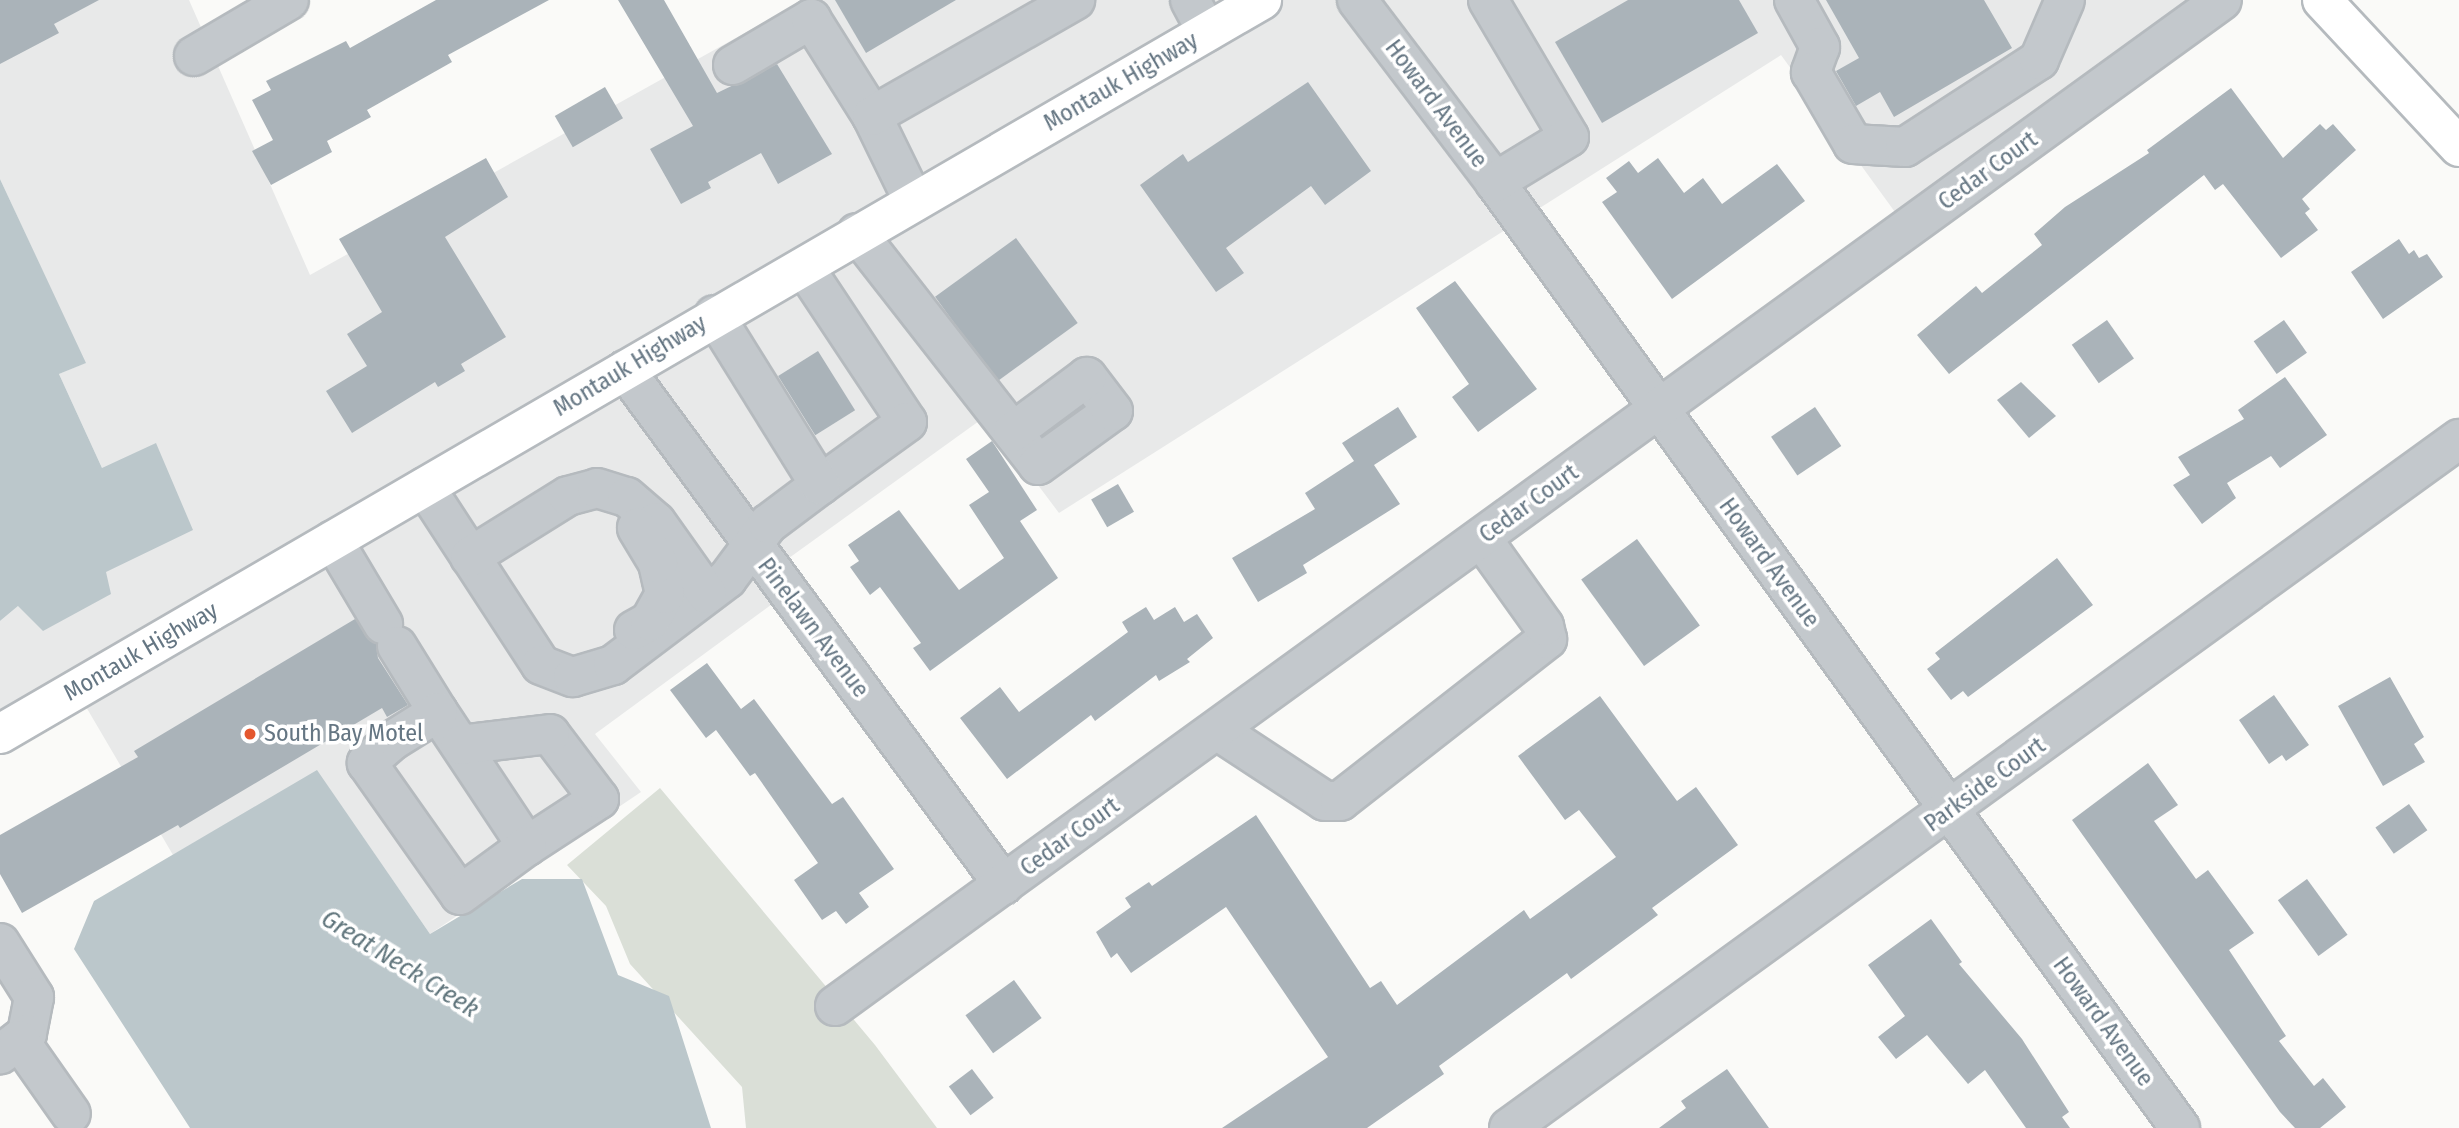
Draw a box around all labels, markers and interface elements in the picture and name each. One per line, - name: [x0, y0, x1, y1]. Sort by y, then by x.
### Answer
- street label: Montauk Highway: [1039, 26, 1203, 138]
- street label: Howard Avenue: [1379, 34, 1493, 174]
- street label: Cedar Court: [1933, 125, 2043, 217]
- street label: Montauk Highway: [548, 309, 712, 423]
- street label: Cedar Court: [1474, 458, 1584, 550]
- street label: Howard Avenue: [1712, 493, 1826, 633]
- street label: Pinelawn Avenue: [751, 553, 875, 703]
- street label: Montauk Highway: [59, 596, 223, 708]
- place label: South Bay Motel: [264, 720, 423, 748]
- marker: South Bay Motel: [242, 726, 258, 742]
- street label: Parkside Court: [1919, 732, 2051, 838]
- street label: Cedar Court: [1015, 791, 1125, 883]
- water label: Great Neck Creek: [316, 903, 484, 1025]
- street label: Howard Avenue: [2046, 952, 2160, 1092]

